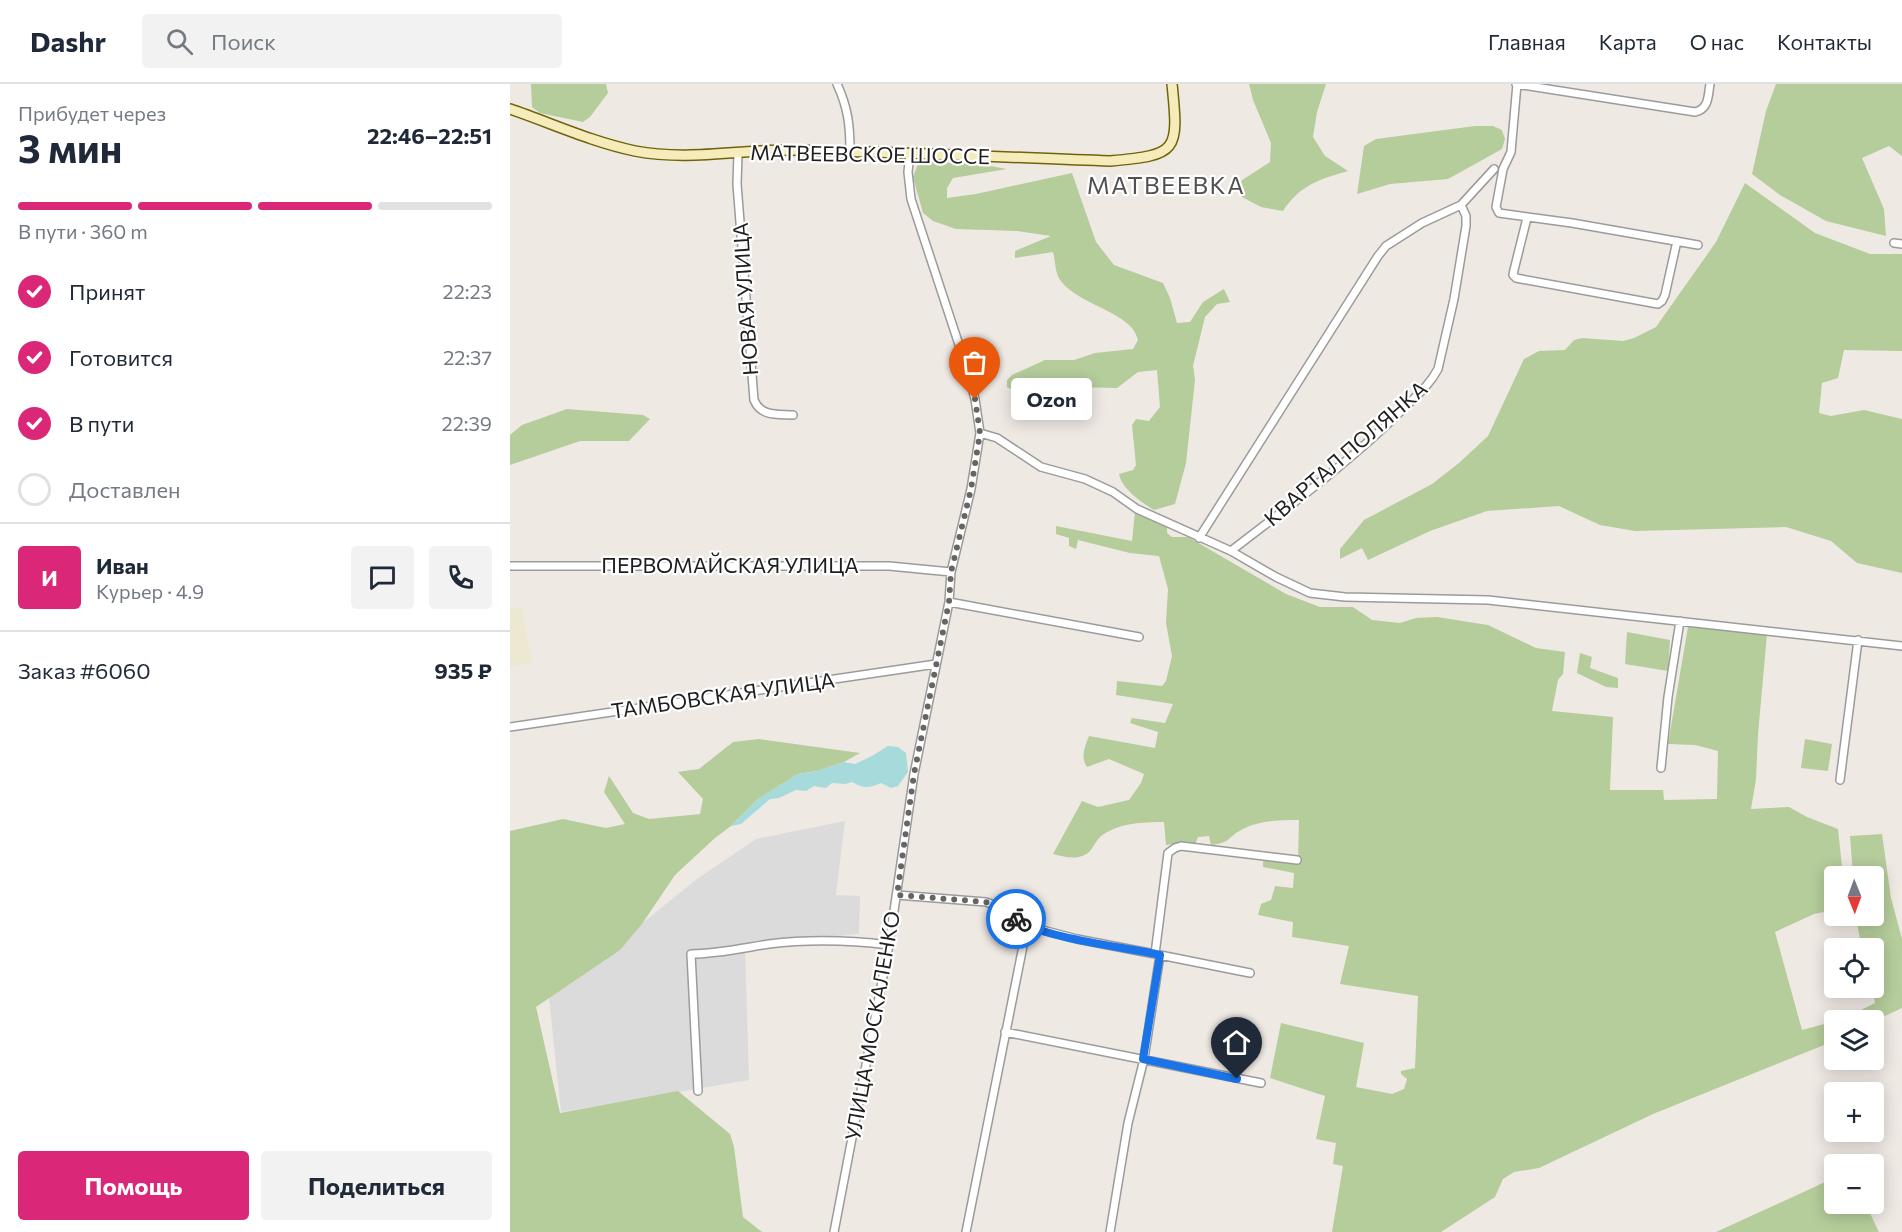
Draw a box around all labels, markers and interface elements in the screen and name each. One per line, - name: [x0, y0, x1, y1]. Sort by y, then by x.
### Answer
- search box: [142, 14, 562, 68]
- text: Dashr: [30, 24, 106, 58]
- icon: search: [163, 25, 196, 58]
- text: Поиск: [211, 28, 276, 55]
- text: Главная: [1488, 29, 1566, 54]
- text: Карта: [1599, 29, 1657, 54]
- text: О нас: [1690, 29, 1744, 54]
- text: Контакты: [1777, 29, 1872, 54]
- text: Прибудет через: [18, 101, 166, 125]
- text: 22:46–22:51: [367, 122, 492, 149]
- text: 3 мин: [18, 123, 122, 171]
- street label: МАТВЕЕВСКОЕ ШОССЕ: [750, 139, 990, 168]
- district label: МАТВЕЕВКА: [1087, 170, 1245, 199]
- text: В пути · 360 m: [18, 219, 148, 243]
- street label: НОВАЯ УЛИЦА: [727, 222, 762, 376]
- icon: check: [18, 275, 51, 308]
- text: Принят: [69, 278, 145, 305]
- text: 22:23: [443, 279, 492, 303]
- pin: [949, 337, 1000, 399]
- icon: check: [18, 341, 51, 374]
- text: Готовится: [69, 344, 173, 371]
- text: 22:37: [443, 345, 492, 369]
- icon: bag: [958, 346, 991, 379]
- street label: КВАРТАЛ ПОЛЯНКА: [1258, 375, 1432, 530]
- callout: Ozon: [1011, 378, 1092, 420]
- text: Ozon: [1026, 387, 1077, 411]
- icon: check: [18, 407, 51, 440]
- text: В пути: [69, 410, 134, 437]
- text: 22:39: [442, 411, 492, 435]
- text: Доставлен: [69, 476, 181, 503]
- button: chat: [351, 546, 414, 609]
- button: phone: [429, 546, 492, 609]
- text: Иван: [96, 552, 149, 579]
- street label: ПЕРВОМАЙСКАЯ УЛИЦА: [601, 552, 859, 577]
- text: И: [41, 564, 58, 591]
- text: Курьер · 4.9: [96, 579, 204, 603]
- text: Заказ #6060: [18, 657, 150, 684]
- text: 935 ₽: [434, 657, 492, 684]
- street label: ТАМБОВСКАЯ УЛИЦА: [609, 666, 836, 723]
- north arrow: [1824, 866, 1884, 926]
- map controls: [1824, 866, 1884, 1214]
- courier: [986, 889, 1046, 949]
- icon: bike: [1000, 903, 1033, 936]
- street label: УЛИЦА МОСКАЛЕНКО: [839, 909, 904, 1143]
- button: locate: [1824, 938, 1884, 998]
- button: layers: [1824, 1010, 1884, 1070]
- pin: [1211, 1017, 1262, 1079]
- icon: home: [1220, 1026, 1253, 1059]
- button: +: [1824, 1082, 1884, 1142]
- button: Помощь: [18, 1151, 249, 1220]
- button: Поделиться: [261, 1151, 492, 1220]
- button: −: [1824, 1154, 1884, 1214]

